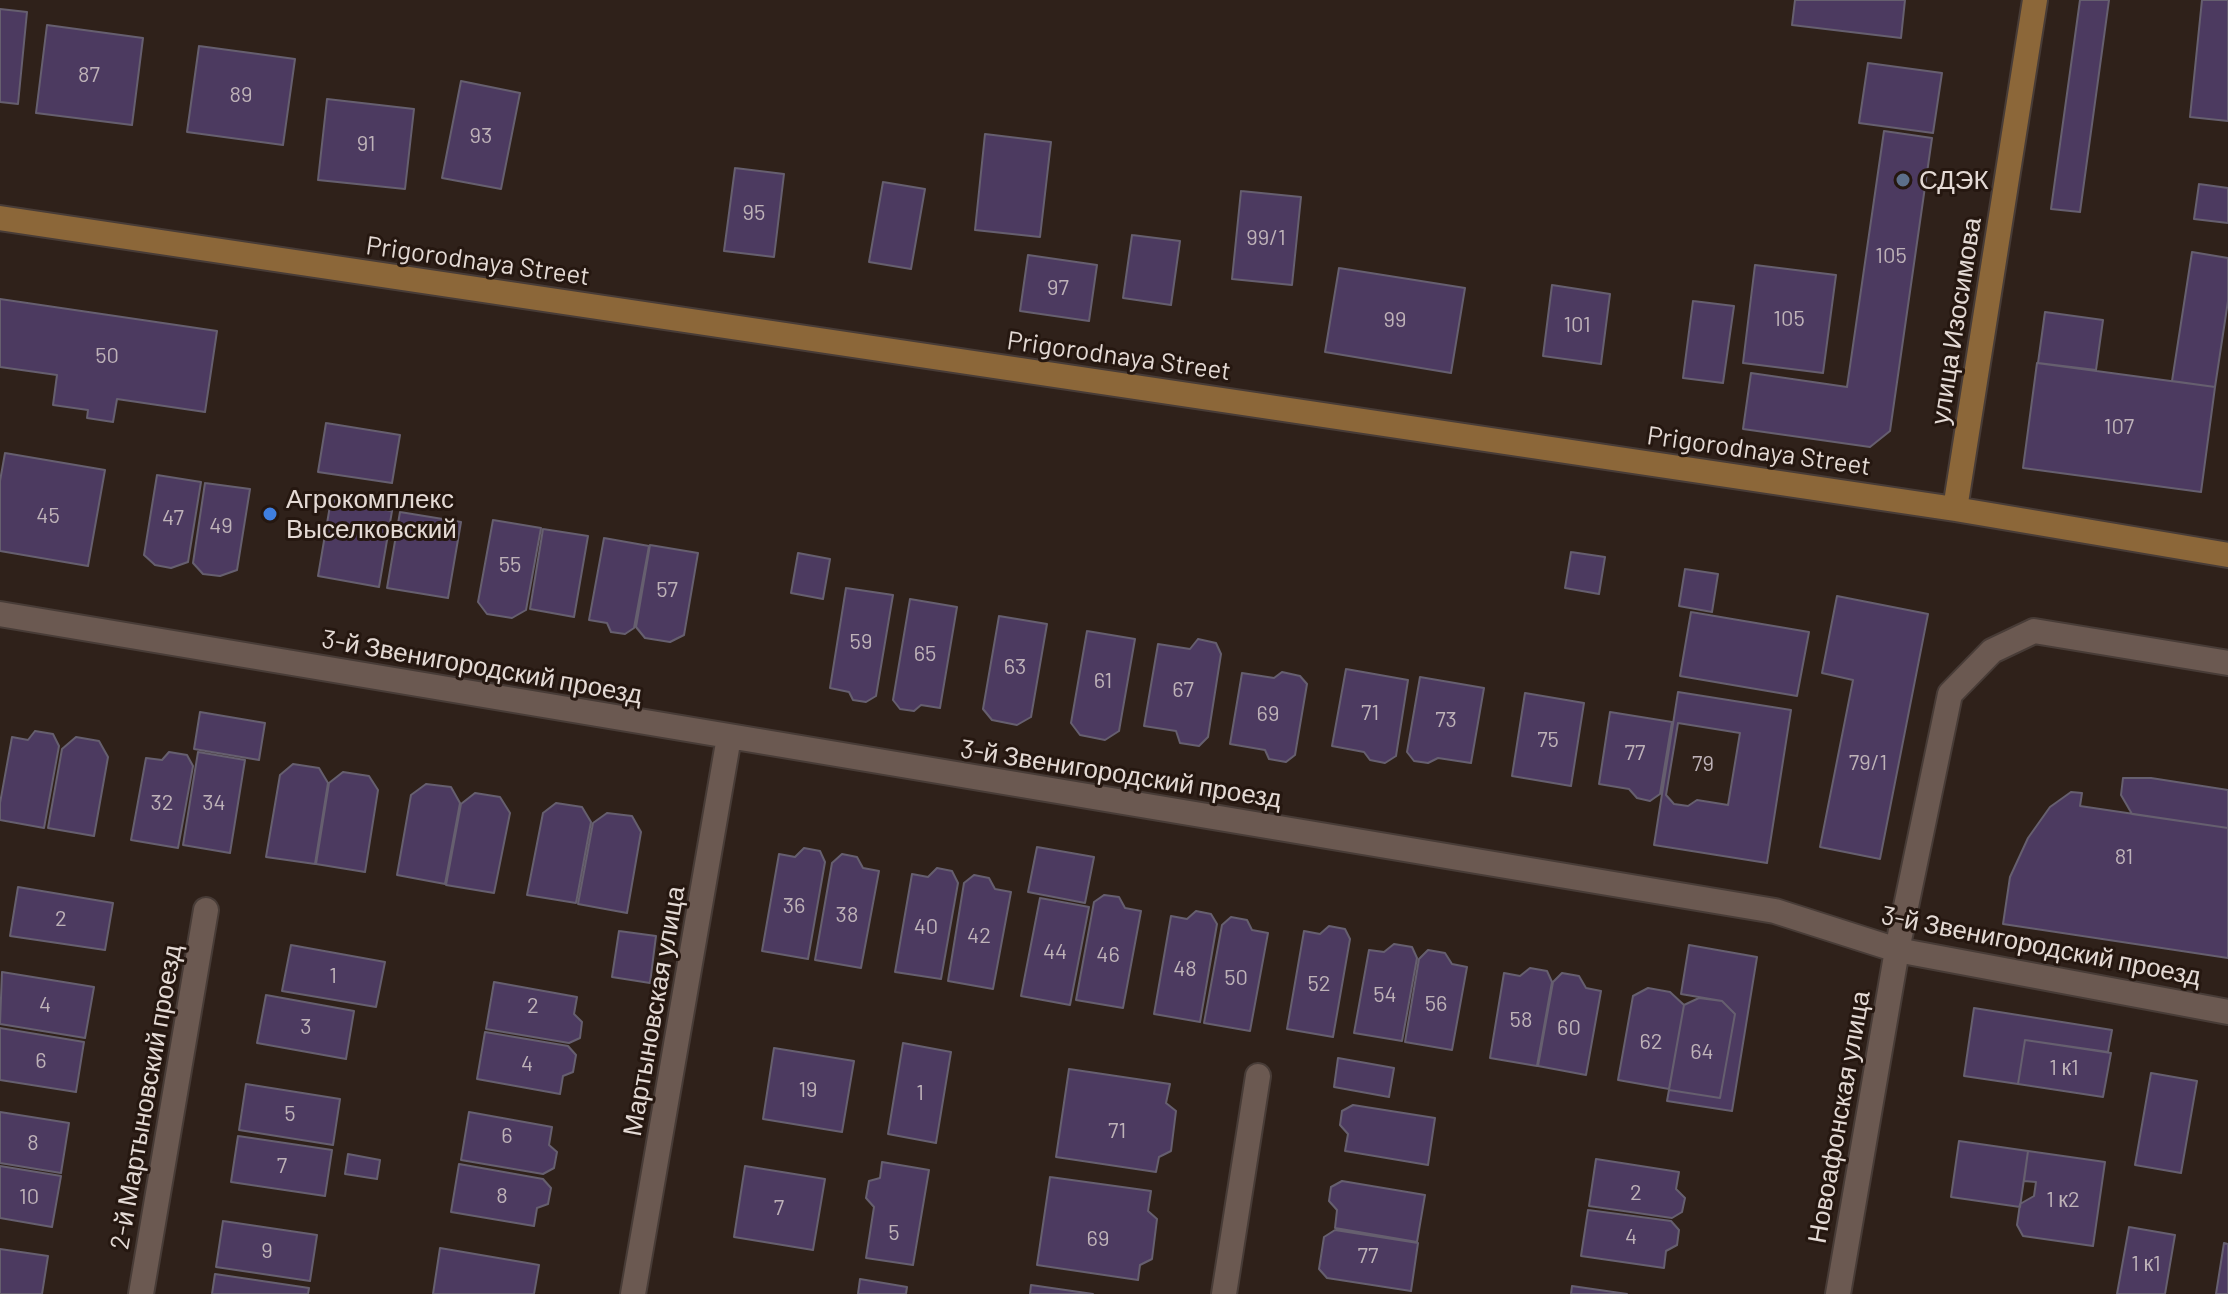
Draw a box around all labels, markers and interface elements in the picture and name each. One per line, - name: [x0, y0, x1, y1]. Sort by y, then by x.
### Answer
- house number: 87: [78, 62, 100, 88]
- house number: 89: [230, 82, 252, 108]
- house number: 93: [470, 123, 492, 149]
- house number: 91: [357, 131, 375, 157]
- place label: СДЭК: [1919, 164, 1989, 196]
- marker: СДЭК: [1894, 171, 1912, 189]
- house number: 95: [743, 200, 765, 226]
- street label: улица Изосимова: [1924, 215, 1988, 427]
- house number: 99/1: [1246, 225, 1286, 251]
- street label: Prigorodnaya Street: [364, 230, 592, 292]
- house number: 105: [1875, 243, 1907, 269]
- house number: 97: [1047, 275, 1069, 301]
- house number: 105: [1773, 306, 1805, 332]
- house number: 99: [1384, 307, 1406, 333]
- house number: 101: [1563, 312, 1591, 338]
- street label: Prigorodnaya Street: [1005, 325, 1233, 387]
- house number: 50: [95, 343, 119, 369]
- house number: 107: [2104, 414, 2134, 440]
- street label: Prigorodnaya Street: [1645, 420, 1873, 482]
- place label: Агрокомплекс Выселковский: [286, 483, 457, 544]
- house number: 45: [36, 503, 60, 529]
- house number: 47: [162, 505, 184, 531]
- marker: Агрокомплекс Выселковский: [261, 505, 279, 523]
- house number: 49: [209, 513, 233, 539]
- house number: 55: [499, 552, 521, 578]
- house number: 57: [656, 577, 678, 603]
- street label: 3-й Звенигородский проезд: [319, 623, 645, 711]
- house number: 59: [850, 629, 872, 655]
- house number: 65: [914, 641, 936, 667]
- house number: 63: [1004, 654, 1026, 680]
- house number: 61: [1094, 668, 1112, 694]
- house number: 67: [1172, 677, 1194, 703]
- house number: 71: [1361, 700, 1379, 726]
- house number: 69: [1257, 701, 1279, 727]
- house number: 73: [1435, 707, 1457, 733]
- house number: 75: [1537, 727, 1559, 753]
- street label: 3-й Звенигородский проезд: [958, 733, 1284, 815]
- house number: 77: [1625, 740, 1645, 766]
- house number: 79/1: [1849, 750, 1887, 776]
- house number: 79: [1692, 751, 1714, 777]
- house number: 32: [150, 790, 174, 816]
- house number: 34: [202, 790, 226, 816]
- house number: 81: [2115, 844, 2133, 870]
- street label: Мартыновская улица: [617, 884, 691, 1138]
- house number: 36: [783, 893, 805, 919]
- street label: 3-й Звенигородский проезд: [1879, 900, 2203, 992]
- house number: 38: [836, 902, 858, 928]
- house number: 2: [55, 906, 67, 932]
- house number: 40: [914, 914, 938, 940]
- house number: 42: [967, 923, 991, 949]
- house number: 44: [1043, 939, 1067, 965]
- street label: 2-й Мартыновский проезд: [104, 942, 188, 1252]
- house number: 46: [1096, 942, 1120, 968]
- house number: 48: [1173, 956, 1197, 982]
- house number: 1: [329, 963, 337, 989]
- house number: 50: [1224, 965, 1248, 991]
- house number: 52: [1307, 971, 1331, 997]
- house number: 54: [1373, 982, 1397, 1008]
- street label: Новоафонская улица: [1801, 988, 1877, 1246]
- house number: 56: [1425, 991, 1447, 1017]
- house number: 4: [39, 992, 51, 1018]
- house number: 2: [527, 993, 539, 1019]
- house number: 58: [1510, 1007, 1532, 1033]
- house number: 3: [300, 1014, 312, 1040]
- house number: 60: [1557, 1015, 1581, 1041]
- house number: 62: [1639, 1029, 1663, 1055]
- house number: 64: [1690, 1039, 1714, 1065]
- house number: 6: [35, 1048, 47, 1074]
- house number: 4: [521, 1051, 533, 1077]
- house number: 1 к1: [2049, 1055, 2079, 1081]
- house number: 19: [798, 1077, 818, 1103]
- house number: 1: [916, 1080, 924, 1106]
- house number: 5: [284, 1101, 296, 1127]
- house number: 71: [1108, 1118, 1126, 1144]
- house number: 6: [501, 1123, 513, 1149]
- house number: 8: [27, 1130, 39, 1156]
- house number: 7: [277, 1153, 287, 1179]
- house number: 2: [1630, 1180, 1642, 1206]
- house number: 8: [496, 1183, 508, 1209]
- house number: 10: [19, 1184, 39, 1210]
- house number: 1 к2: [2046, 1187, 2080, 1213]
- house number: 7: [774, 1195, 784, 1221]
- house number: 5: [888, 1220, 900, 1246]
- house number: 4: [1625, 1224, 1637, 1250]
- house number: 69: [1087, 1226, 1109, 1252]
- house number: 9: [261, 1238, 273, 1264]
- house number: 77: [1358, 1243, 1378, 1269]
- house number: 1 к1: [2131, 1251, 2161, 1277]

